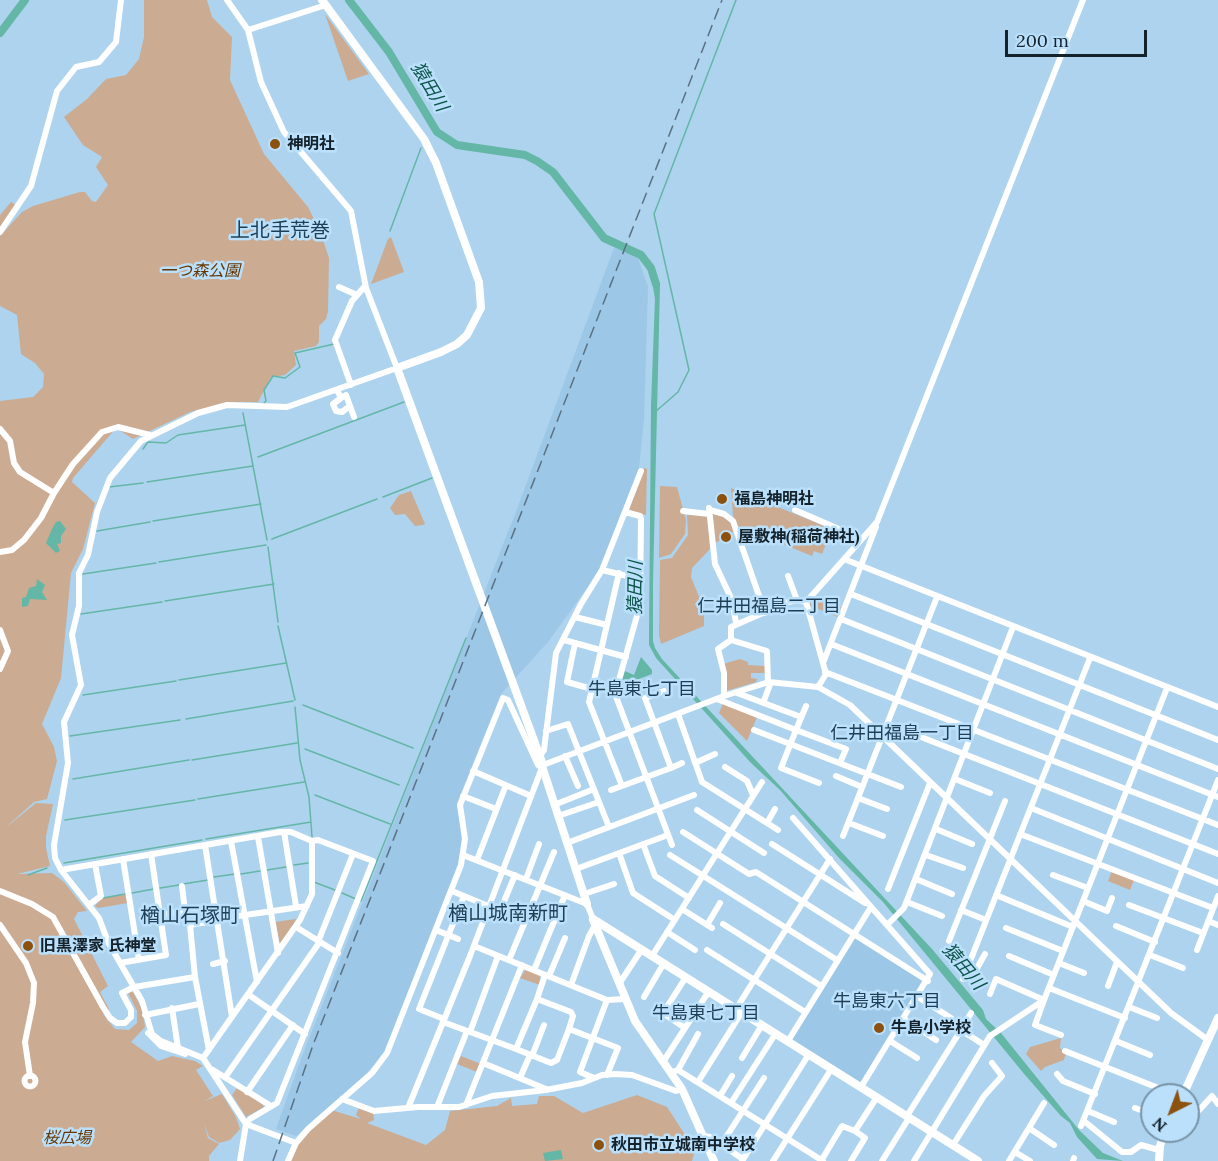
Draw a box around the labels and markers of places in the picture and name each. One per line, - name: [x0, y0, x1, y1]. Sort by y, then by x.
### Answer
- place label: 神明社: [287, 134, 335, 154]
- marker: 神明社: [268, 137, 282, 151]
- place label: 福島神明社: [734, 489, 814, 509]
- marker: 福島神明社: [715, 492, 729, 506]
- place label: 屋敷神(稲荷神社): [738, 527, 859, 547]
- marker: 屋敷神(稲荷神社): [719, 530, 733, 544]
- place label: 旧黒澤家 氏神堂: [40, 936, 156, 956]
- marker: 旧黒澤家 氏神堂: [21, 939, 35, 953]
- place label: 牛島小学校: [891, 1018, 971, 1038]
- marker: 牛島小学校: [872, 1021, 886, 1035]
- place label: 秋田市立城南中学校: [611, 1135, 755, 1155]
- marker: 秋田市立城南中学校: [592, 1138, 606, 1152]

